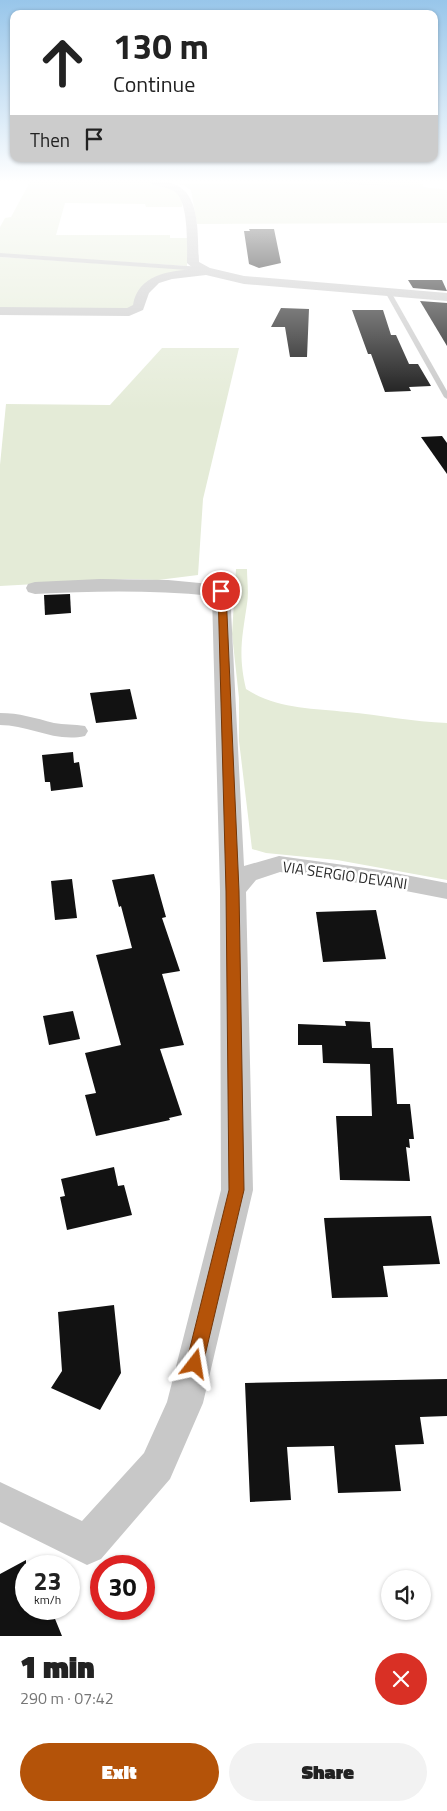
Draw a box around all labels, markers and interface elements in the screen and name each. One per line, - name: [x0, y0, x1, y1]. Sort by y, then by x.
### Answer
- text: 130 m: [113, 19, 209, 73]
- icon: ahead: [30, 30, 95, 95]
- text: Continue: [113, 67, 195, 101]
- text: Then: [30, 125, 70, 154]
- icon: arrive: [80, 125, 108, 153]
- pin: [200, 570, 242, 612]
- icon: arrive: [207, 577, 235, 605]
- street label: VIA SERGIO DEVANI: [281, 855, 409, 895]
- position arrow: [168, 1337, 220, 1389]
- speed limit sign: 30: [90, 1555, 155, 1620]
- text: 23: [33, 1562, 62, 1600]
- map controls: [381, 1570, 431, 1620]
- button: sound: [381, 1570, 431, 1620]
- text: km/h: [34, 1590, 61, 1609]
- text: 1 min: [20, 1644, 95, 1690]
- button: close: [375, 1653, 427, 1705]
- text: 290 m · 07:42: [20, 1686, 114, 1710]
- button: Exit: [20, 1743, 219, 1801]
- button: Share: [229, 1743, 427, 1801]

